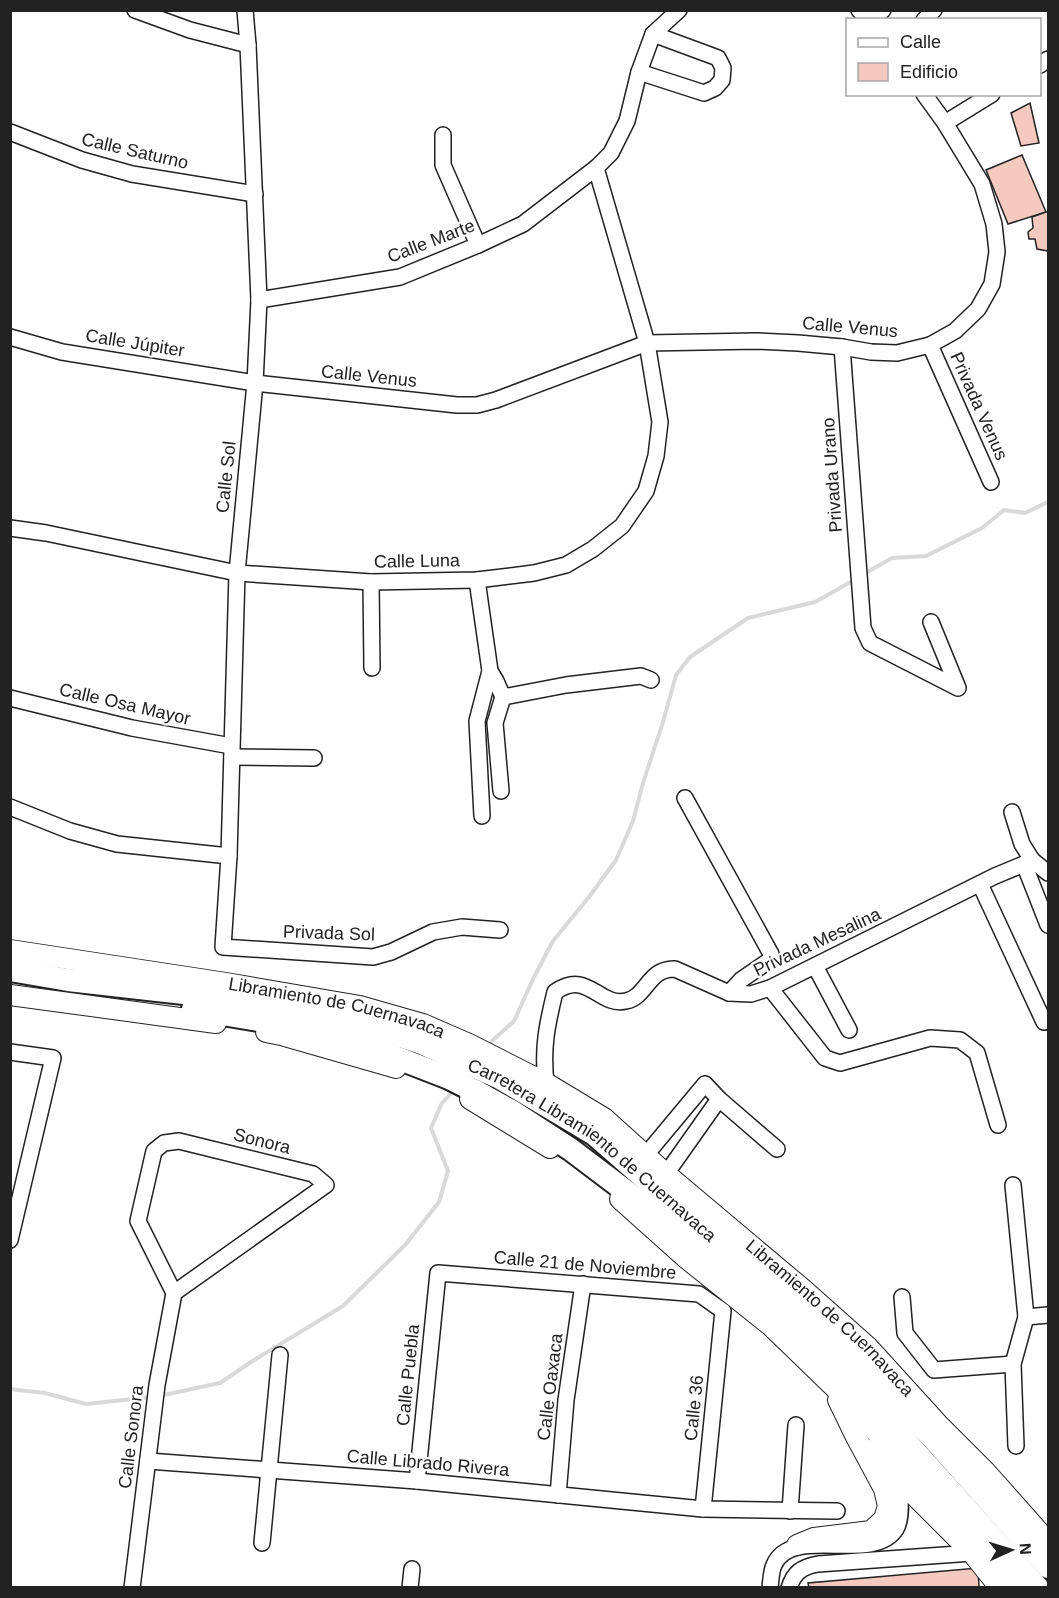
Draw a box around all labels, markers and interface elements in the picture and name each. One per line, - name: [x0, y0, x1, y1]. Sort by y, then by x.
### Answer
- legend: [846, 18, 1041, 96]
- text: Calle: [900, 32, 941, 52]
- text: Edificio: [900, 62, 958, 82]
- street label: Calle Saturno: [80, 129, 190, 173]
- street label: Calle Marte: [384, 215, 478, 267]
- street label: Calle Venus: [801, 313, 899, 341]
- street label: Calle Júpiter: [84, 325, 186, 361]
- street label: Privada Venus: [946, 349, 1012, 463]
- street label: Calle Venus: [320, 361, 418, 391]
- street label: Privada Urano: [818, 417, 846, 533]
- street label: Calle Sol: [212, 440, 240, 514]
- street label: Calle Luna: [374, 550, 461, 572]
- street label: Calle Osa Mayor: [57, 679, 193, 729]
- street label: Privada Mesalina: [750, 903, 885, 980]
- street label: Privada Sol: [283, 921, 375, 945]
- street label: Libramiento de Cuernavaca: [227, 974, 449, 1043]
- street label: Carretera Libramiento de Cuernavaca: [465, 1055, 721, 1247]
- street label: Sonora: [231, 1124, 294, 1158]
- street label: Libramiento de Cuernavaca: [742, 1236, 918, 1401]
- street label: Calle 21 de Noviembre: [493, 1247, 677, 1283]
- street label: Calle Puebla: [393, 1322, 423, 1427]
- street label: Calle Oaxaca: [533, 1331, 567, 1442]
- street label: Calle 36: [681, 1374, 707, 1442]
- street label: Calle Sonora: [115, 1383, 147, 1490]
- street label: Calle Librado Rivera: [346, 1446, 511, 1480]
- north arrow: [981, 1520, 1041, 1580]
- text: N: [1017, 1543, 1034, 1555]

